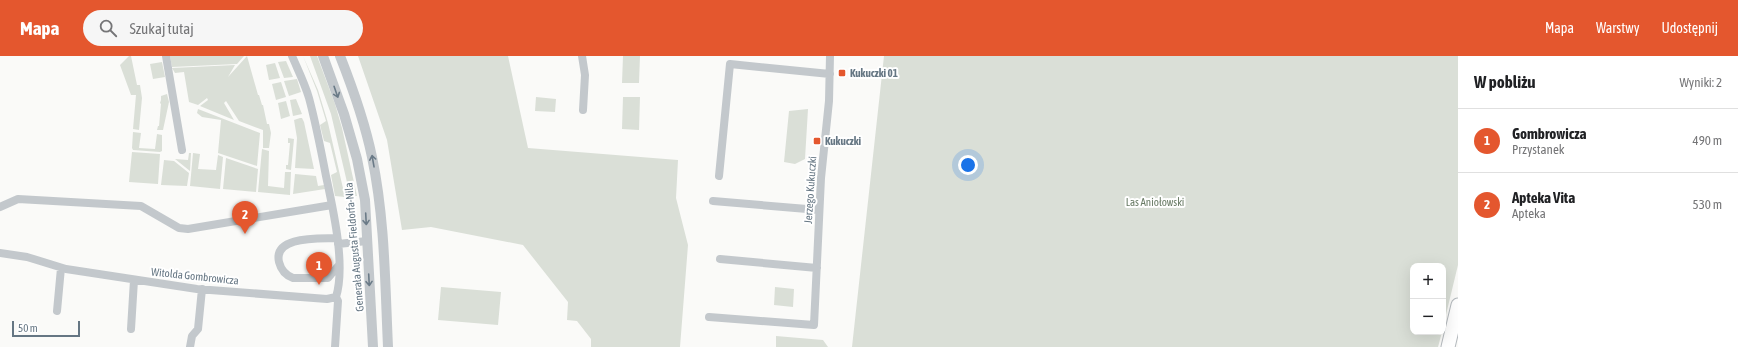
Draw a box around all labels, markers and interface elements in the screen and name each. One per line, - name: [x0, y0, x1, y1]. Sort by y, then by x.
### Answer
- search box: [83, 10, 363, 46]
- text: Mapa: [20, 17, 59, 39]
- icon: search: [97, 17, 119, 39]
- text: Szukaj tutaj: [129, 20, 194, 37]
- text: Mapa: [1545, 20, 1574, 36]
- text: Warstwy: [1596, 20, 1639, 36]
- text: Udostępnij: [1661, 20, 1718, 36]
- place label: Kukuczki 01: [850, 67, 898, 79]
- marker: Kukuczki 01: [837, 68, 847, 78]
- text: W pobliżu: [1474, 72, 1536, 92]
- text: Wyniki: 2: [1679, 75, 1722, 90]
- one-way arrow: [333, 86, 341, 98]
- text: Gombrowicza: [1512, 125, 1587, 142]
- text: 1: [1484, 133, 1490, 148]
- text: 490 m: [1693, 133, 1722, 148]
- place label: Kukuczki: [825, 135, 862, 147]
- marker: Kukuczki: [812, 136, 822, 146]
- text: Przystanek: [1512, 142, 1565, 157]
- one-way arrow: [369, 155, 377, 168]
- your location: [958, 155, 978, 175]
- street label: Jerzego Kukuczki: [802, 156, 818, 224]
- street label: Generała Augusta Fieldorfa-Nila: [342, 182, 366, 312]
- text: Apteka Vita: [1512, 189, 1575, 206]
- park label: Las Aniołowski: [1126, 196, 1184, 208]
- text: 2: [1484, 197, 1490, 212]
- text: 530 m: [1693, 197, 1722, 212]
- pin: 2: [232, 201, 258, 234]
- text: Apteka: [1512, 206, 1546, 221]
- one-way arrow: [362, 212, 369, 225]
- pin: 1: [306, 252, 332, 285]
- map controls: [1410, 263, 1446, 335]
- button: +: [1410, 263, 1446, 299]
- street label: Witolda Gombrowicza: [151, 265, 239, 287]
- one-way arrow: [366, 273, 373, 286]
- button: −: [1410, 299, 1446, 335]
- scale bar: [12, 319, 80, 338]
- text: 50 m: [18, 322, 38, 334]

